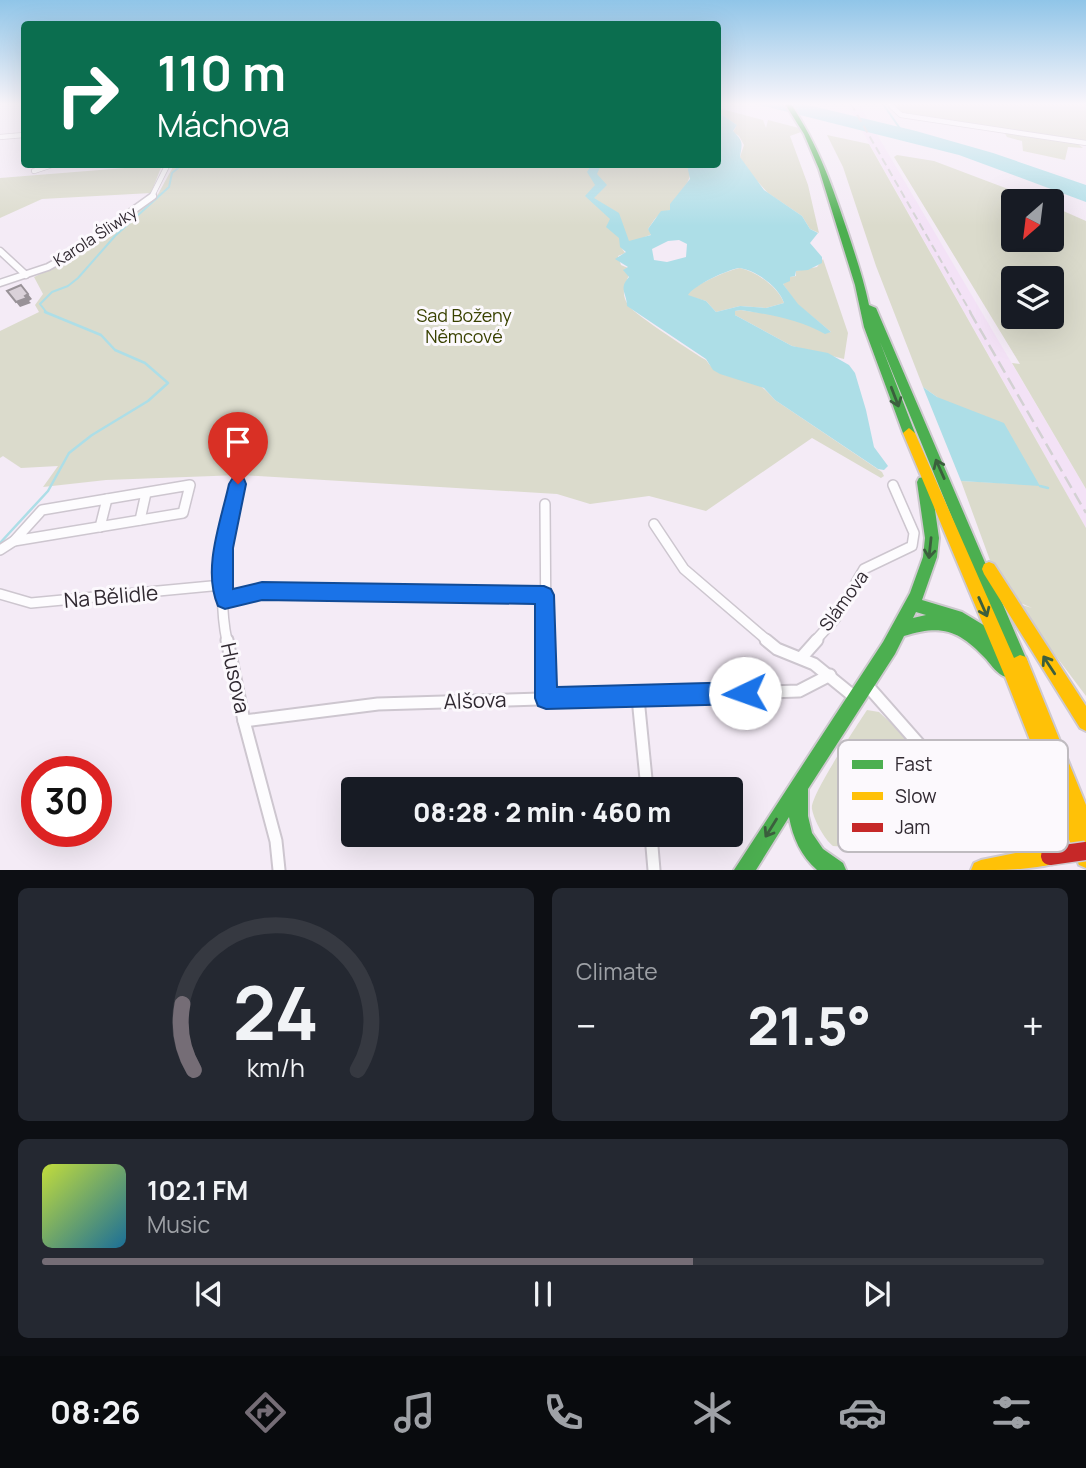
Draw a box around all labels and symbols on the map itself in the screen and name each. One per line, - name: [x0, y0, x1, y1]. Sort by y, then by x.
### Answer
- north arrow: [1001, 189, 1064, 252]
- street label: Karola Śliwky: [49, 201, 141, 271]
- park label: Sad Boženy Němcové: [416, 303, 512, 348]
- one-way arrow: [890, 385, 903, 407]
- pin: [208, 412, 268, 484]
- one-way arrow: [933, 459, 946, 480]
- one-way arrow: [924, 536, 937, 559]
- street label: Slámova: [813, 565, 873, 636]
- street label: Na Bělidle: [62, 578, 159, 614]
- one-way arrow: [977, 595, 990, 617]
- street label: Husova: [215, 640, 257, 716]
- position arrow: [708, 656, 782, 730]
- one-way arrow: [1041, 656, 1056, 675]
- street label: Alšova: [443, 685, 507, 715]
- legend: [838, 740, 1068, 852]
- text: Fast: [895, 751, 932, 777]
- speed limit sign: 30: [21, 756, 112, 847]
- text: Slow: [895, 783, 937, 809]
- text: Jam: [895, 814, 930, 840]
- one-way arrow: [764, 818, 779, 837]

